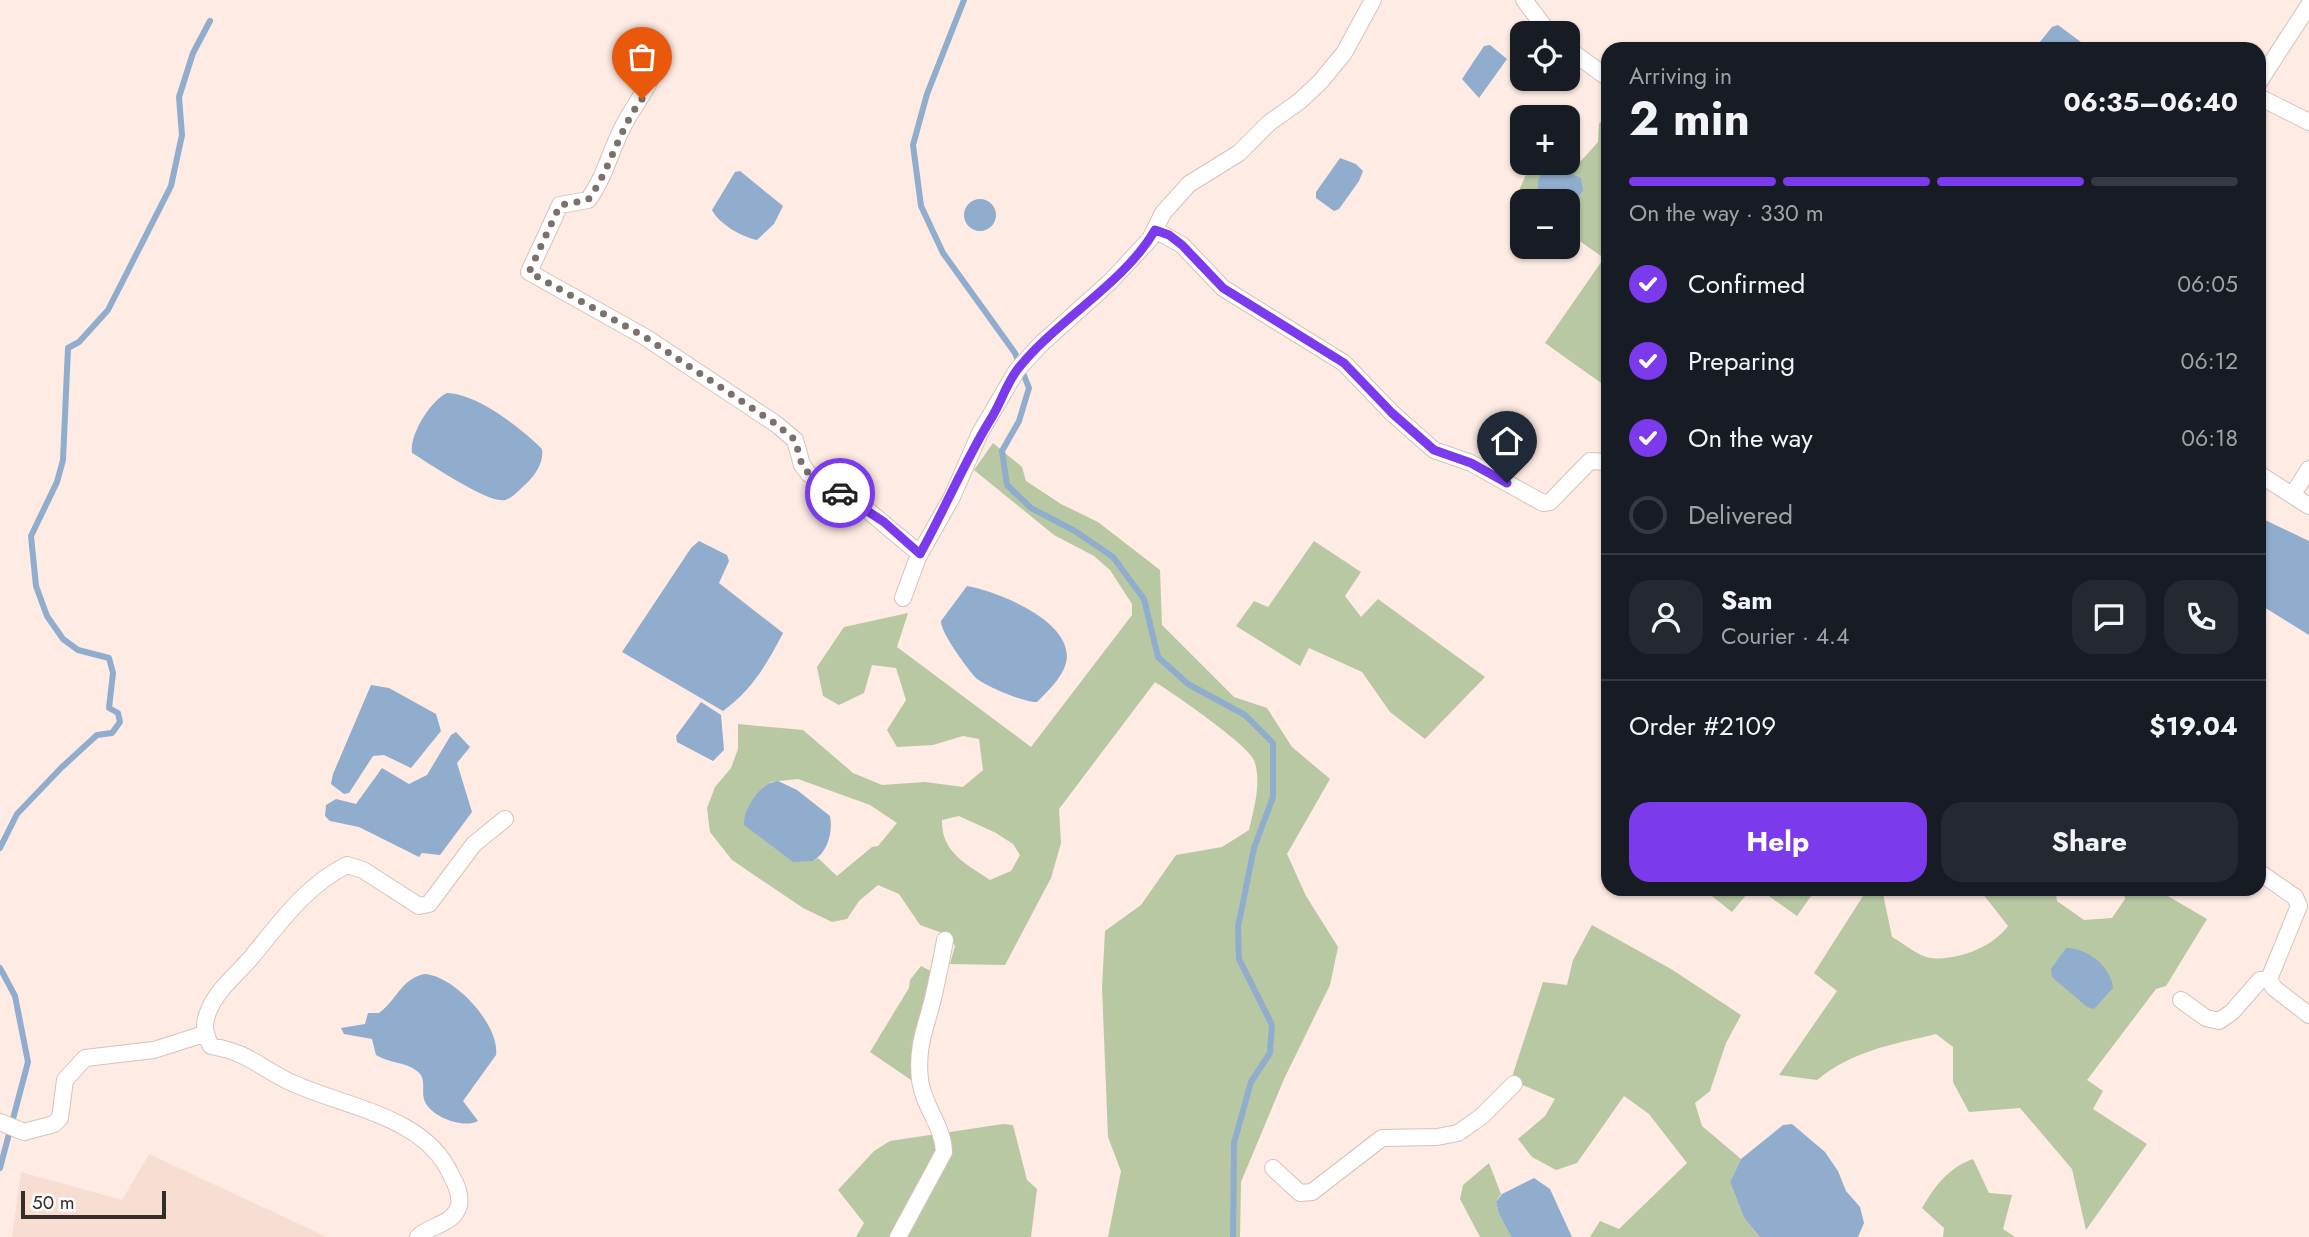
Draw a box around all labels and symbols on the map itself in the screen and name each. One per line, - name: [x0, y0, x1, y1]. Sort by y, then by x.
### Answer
- pin: [612, 27, 672, 99]
- pin: [1477, 411, 1537, 483]
- courier: [805, 458, 875, 528]
- scale bar: [21, 1188, 166, 1220]

